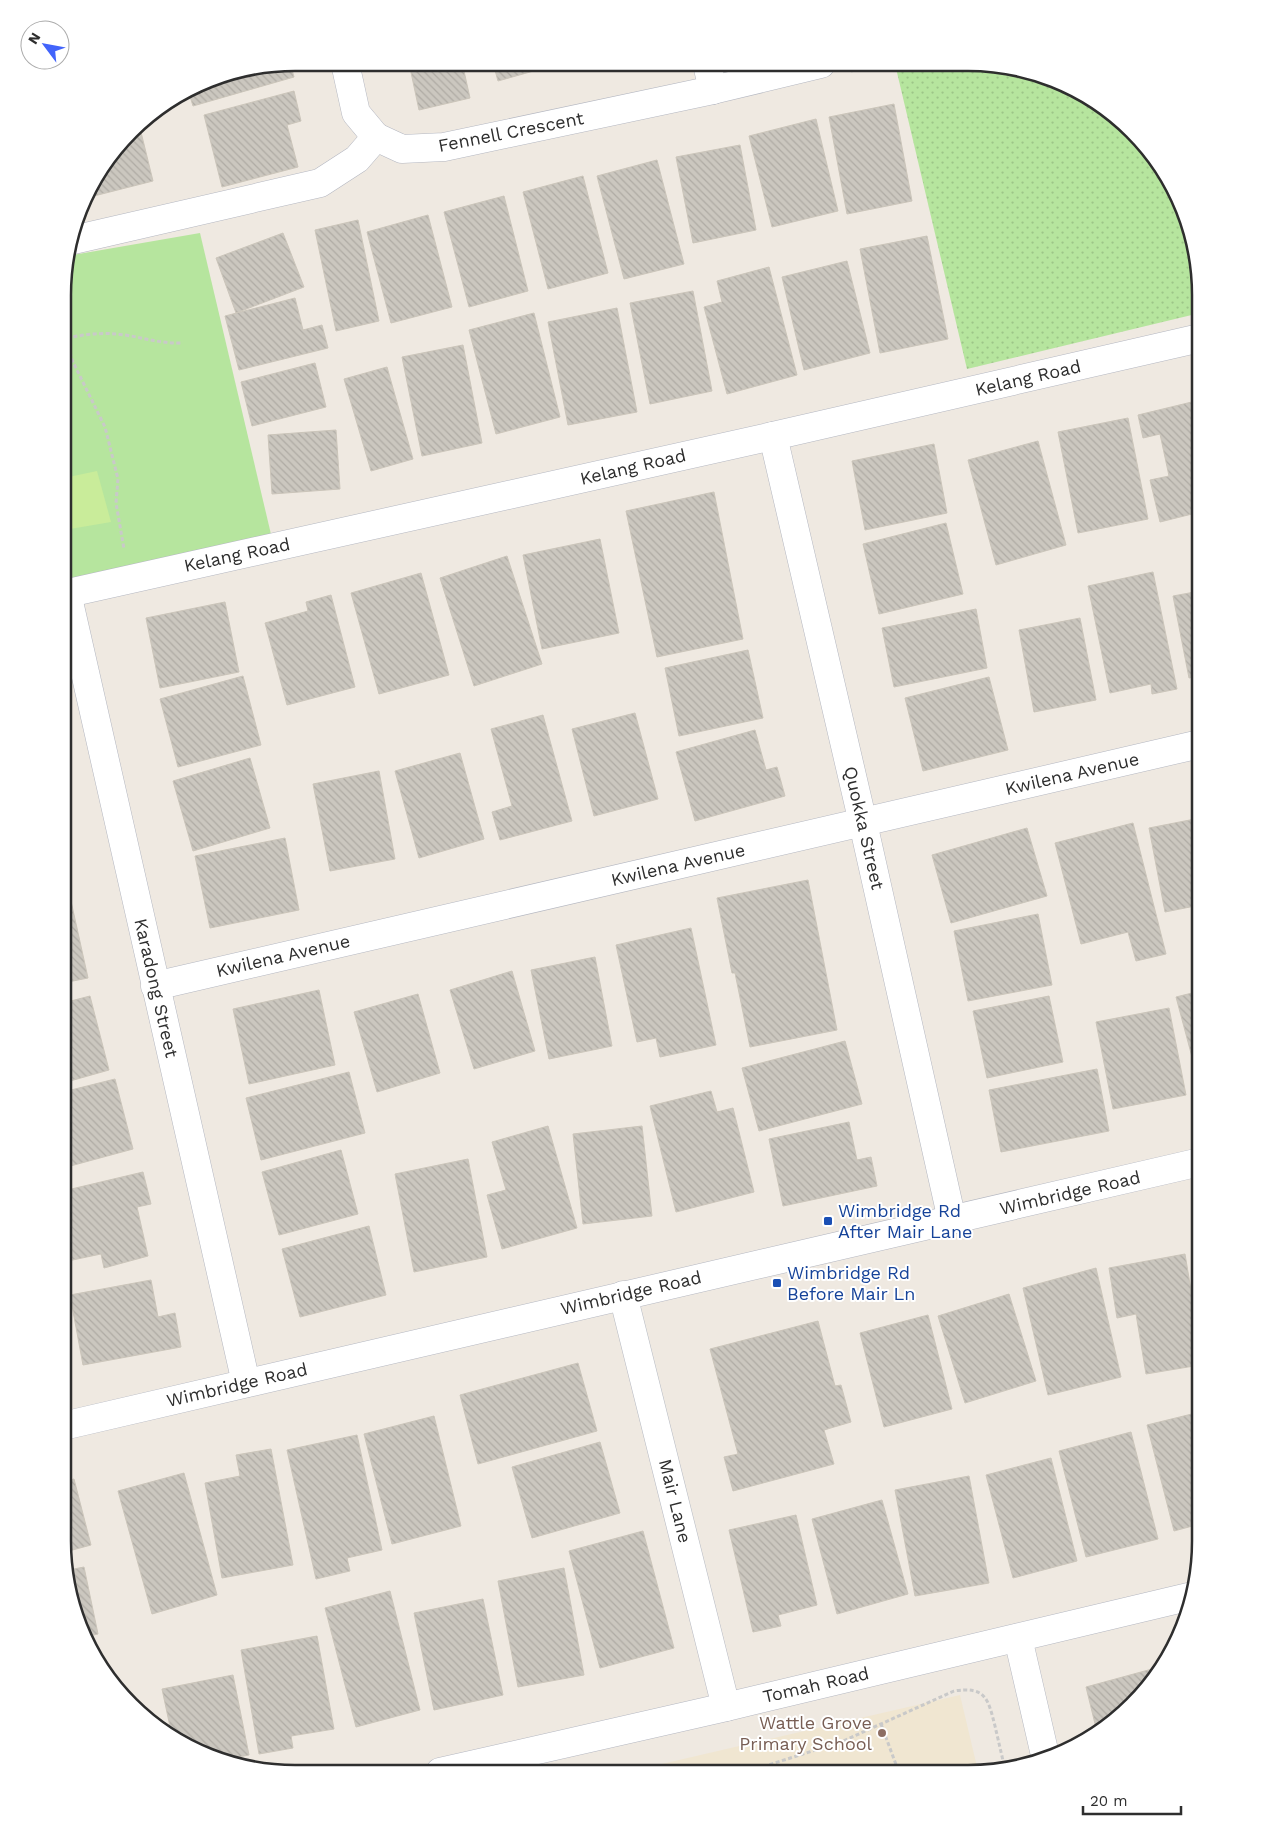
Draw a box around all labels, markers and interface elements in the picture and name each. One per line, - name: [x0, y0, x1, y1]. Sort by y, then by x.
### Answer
- north arrow: [20, 20, 70, 70]
- text: N: [24, 29, 44, 47]
- street label: Fennell Crescent: [436, 107, 586, 156]
- street label: Kelang Road: [973, 355, 1083, 400]
- street label: Kelang Road: [578, 444, 688, 489]
- street label: Kelang Road: [182, 533, 292, 576]
- street label: Kwilena Avenue: [1003, 748, 1141, 799]
- street label: Quokka Street: [840, 764, 889, 892]
- street label: Kwilena Avenue: [609, 839, 747, 890]
- street label: Karadong Street: [130, 916, 183, 1060]
- street label: Kwilena Avenue: [214, 930, 352, 981]
- street label: Wimbridge Road: [997, 1166, 1142, 1219]
- place label: Wimbridge Rd After Mair Lane: [838, 1200, 972, 1242]
- marker: Wimbridge Rd After Mair Lane: [822, 1215, 834, 1227]
- place label: Wimbridge Rd Before Mair Ln: [787, 1262, 915, 1304]
- street label: Wimbridge Road: [558, 1266, 703, 1319]
- marker: Wimbridge Rd Before Mair Ln: [771, 1277, 783, 1289]
- street label: Wimbridge Road: [164, 1358, 309, 1411]
- street label: Mair Lane: [655, 1457, 696, 1545]
- street label: Tomah Road: [761, 1662, 871, 1707]
- place label: Wattle Grove Primary School: [739, 1712, 872, 1754]
- marker: Wattle Grove Primary School: [876, 1727, 888, 1739]
- scale bar: [1083, 1784, 1180, 1816]
- text: 20 m: [1090, 1792, 1128, 1810]

